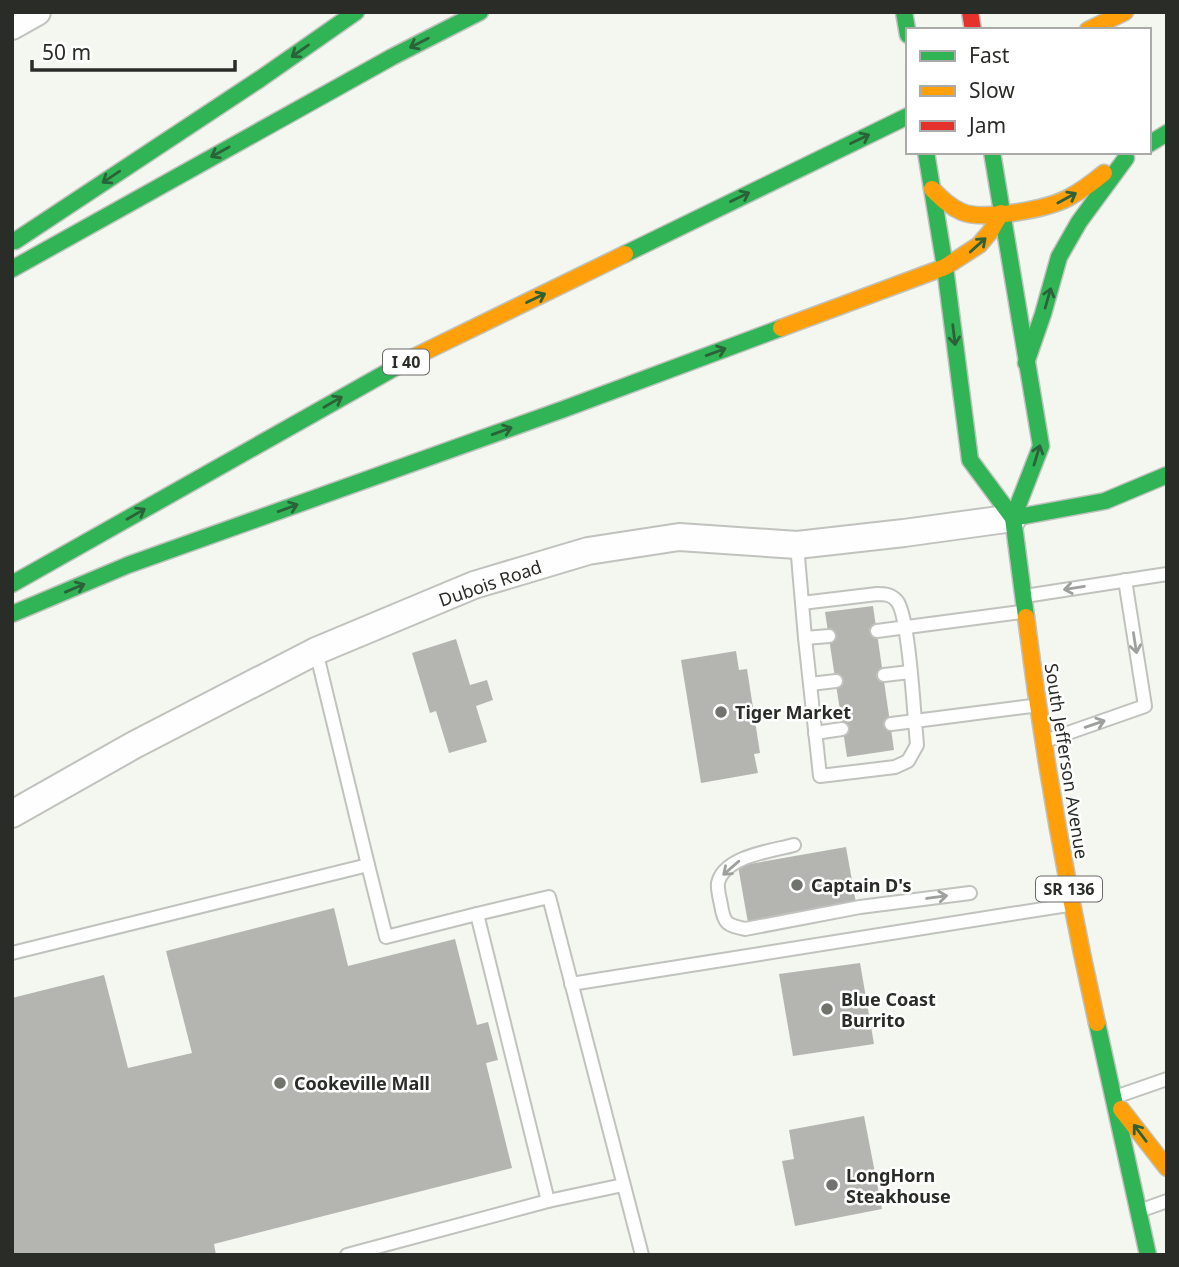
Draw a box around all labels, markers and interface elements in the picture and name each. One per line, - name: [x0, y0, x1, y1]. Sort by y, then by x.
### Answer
- scale bar: [32, 28, 234, 72]
- legend: [906, 28, 1151, 154]
- one-way arrow: [409, 36, 430, 50]
- text: 50 m: [42, 38, 91, 66]
- text: Fast: [969, 41, 1010, 69]
- one-way arrow: [291, 44, 310, 58]
- text: Slow: [969, 76, 1015, 104]
- text: Jam: [967, 111, 1006, 139]
- one-way arrow: [849, 132, 870, 145]
- one-way arrow: [210, 146, 231, 159]
- one-way arrow: [101, 171, 121, 185]
- one-way arrow: [729, 190, 750, 204]
- one-way arrow: [1056, 191, 1077, 204]
- one-way arrow: [969, 237, 987, 253]
- one-way arrow: [1042, 287, 1055, 309]
- one-way arrow: [525, 290, 546, 304]
- one-way arrow: [947, 323, 960, 346]
- one-way arrow: [704, 345, 726, 357]
- road number: I 40: [383, 350, 429, 374]
- one-way arrow: [323, 395, 343, 409]
- one-way arrow: [491, 424, 513, 436]
- one-way arrow: [1032, 444, 1045, 466]
- one-way arrow: [277, 501, 299, 513]
- one-way arrow: [125, 507, 145, 521]
- street label: Dubois Road: [435, 554, 545, 612]
- one-way arrow: [64, 580, 85, 593]
- one-way arrow: [1063, 582, 1086, 595]
- one-way arrow: [1129, 631, 1142, 654]
- street label: South Jefferson Avenue: [1040, 661, 1094, 861]
- place label: Tiger Market: [735, 700, 851, 724]
- marker: Tiger Market: [713, 704, 729, 720]
- one-way arrow: [1083, 717, 1105, 729]
- one-way arrow: [722, 859, 740, 875]
- place label: Captain D's: [811, 873, 912, 897]
- road number: SR 136: [1036, 876, 1102, 902]
- marker: Captain D's: [789, 877, 805, 893]
- one-way arrow: [925, 890, 948, 903]
- place label: Blue Coast Burrito: [841, 987, 936, 1032]
- marker: Blue Coast Burrito: [819, 1001, 835, 1017]
- place label: Cookeville Mall: [294, 1071, 430, 1095]
- marker: Cookeville Mall: [272, 1075, 288, 1091]
- one-way arrow: [1133, 1124, 1147, 1143]
- place label: LongHorn Steakhouse: [846, 1163, 951, 1208]
- marker: LongHorn Steakhouse: [824, 1177, 840, 1193]

